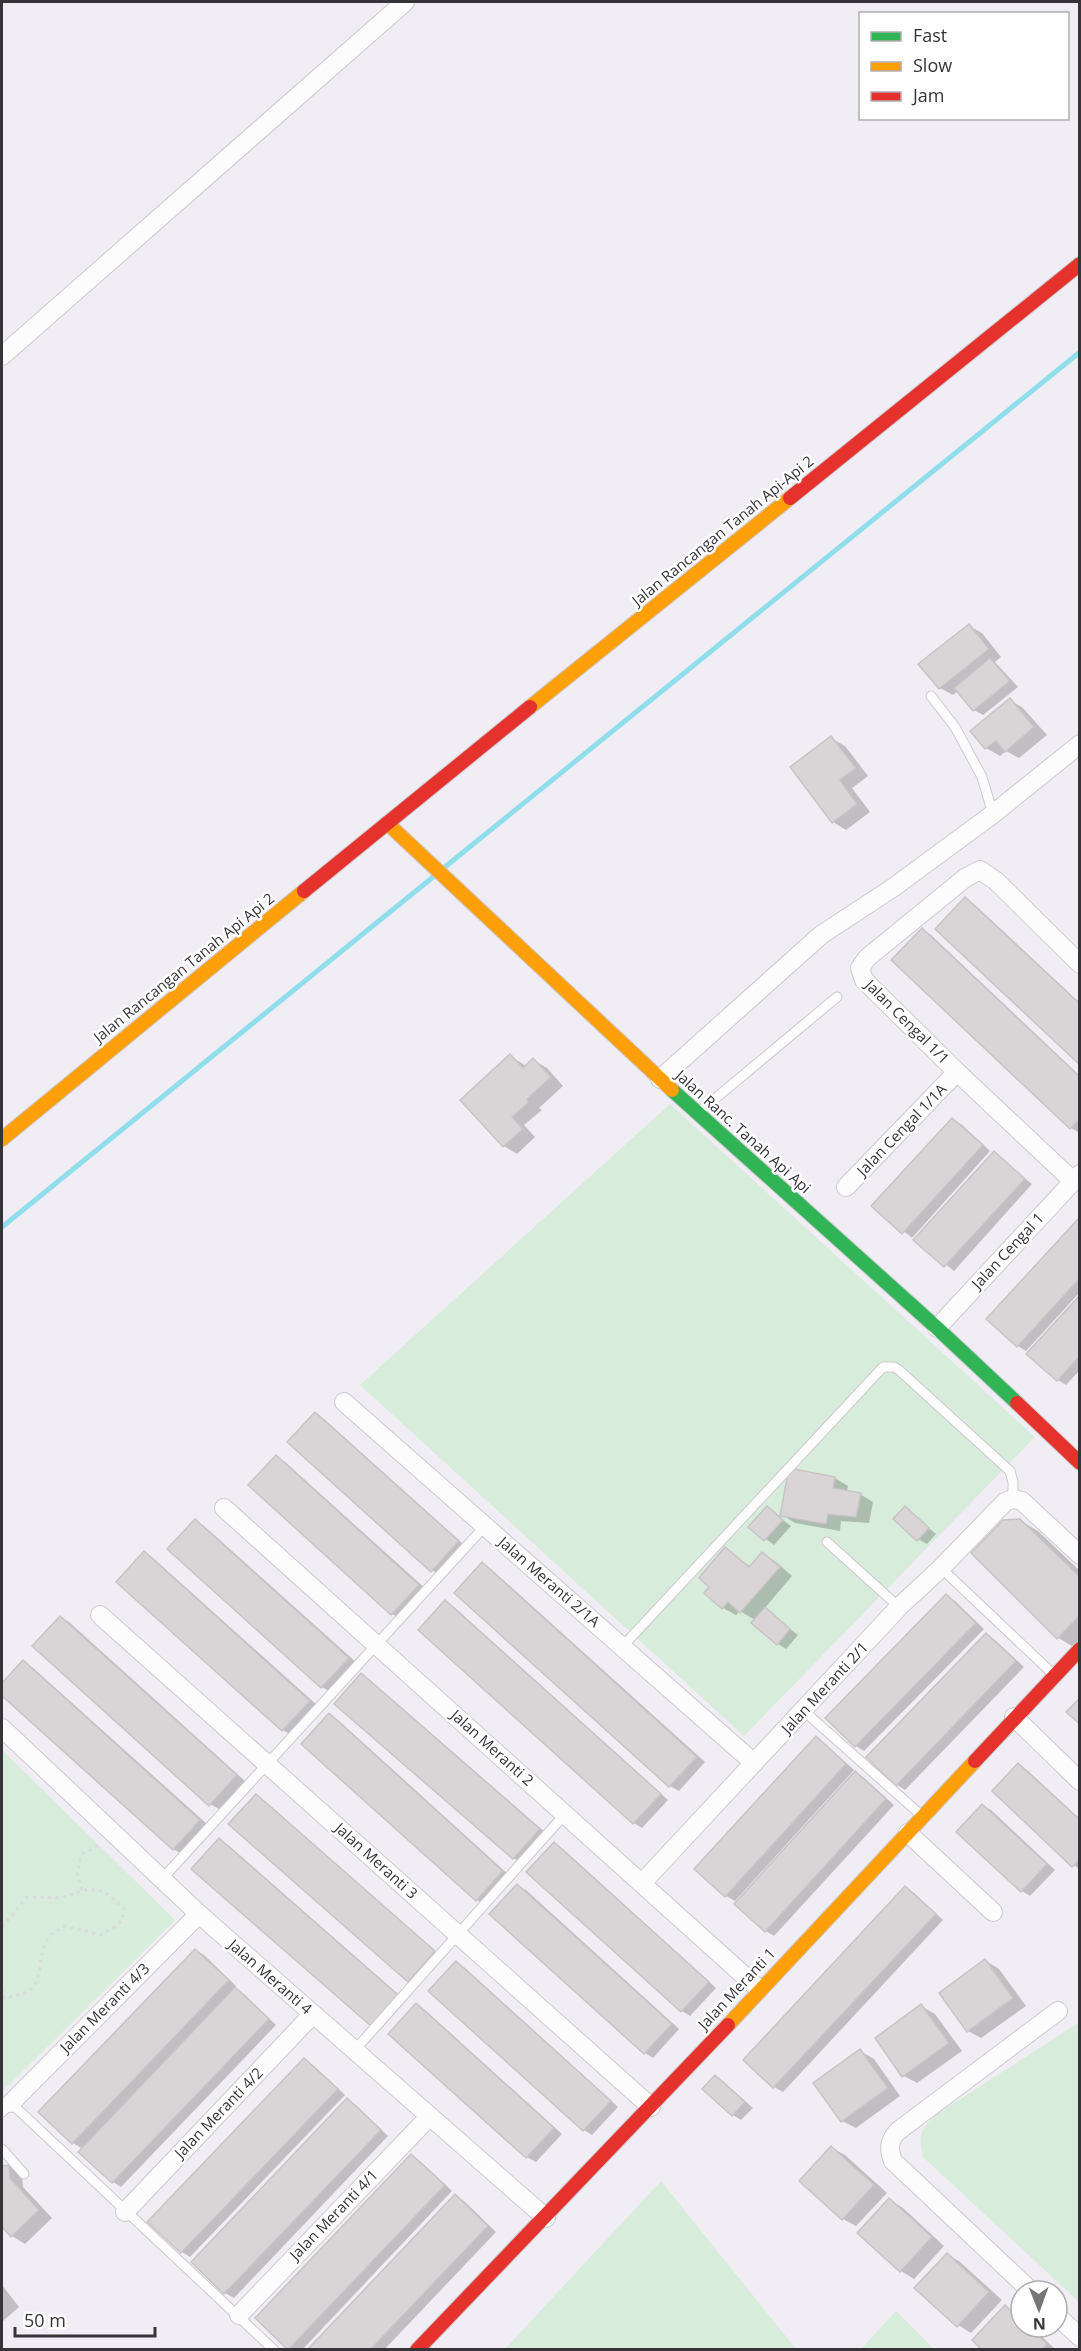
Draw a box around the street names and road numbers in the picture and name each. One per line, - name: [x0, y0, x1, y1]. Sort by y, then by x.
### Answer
- street label: Jalan Rancangan Tanah Api-Api 2: [626, 451, 817, 611]
- street label: Jalan Rancangan Tanah Api Api 2: [87, 888, 278, 1048]
- street label: Jalan Cengal 1/1: [860, 973, 954, 1068]
- street label: Jalan Ranc. Tanah Api Api: [670, 1064, 816, 1197]
- street label: Jalan Cengal 1/1A: [851, 1078, 951, 1181]
- street label: Jalan Cengal 1: [965, 1208, 1048, 1294]
- street label: Jalan Meranti 2/1A: [493, 1530, 605, 1631]
- street label: Jalan Meranti 2/1: [775, 1637, 872, 1739]
- street label: Jalan Meranti 2: [446, 1703, 538, 1790]
- street label: Jalan Meranti 3: [330, 1816, 422, 1903]
- street label: Jalan Meranti 4: [223, 1933, 317, 2018]
- street label: Jalan Meranti 1: [692, 1943, 779, 2035]
- street label: Jalan Meranti 4/3: [54, 1958, 153, 2058]
- street label: Jalan Meranti 4/2: [168, 2063, 267, 2163]
- street label: Jalan Meranti 4/1: [283, 2165, 382, 2265]

